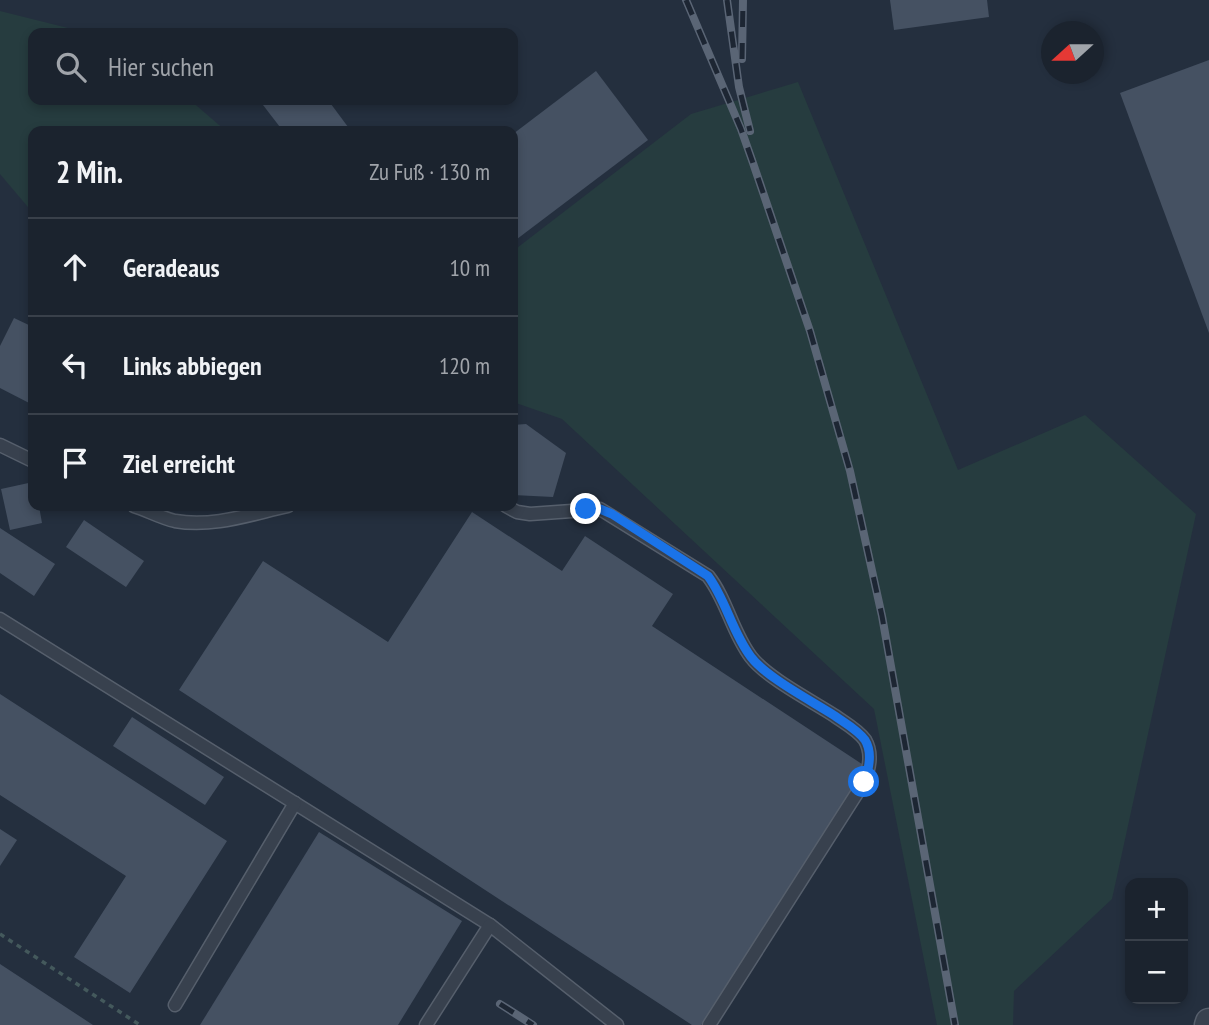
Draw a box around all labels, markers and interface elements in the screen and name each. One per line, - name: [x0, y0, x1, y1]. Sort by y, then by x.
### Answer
- north arrow: [1041, 21, 1104, 84]
- search box: [28, 28, 518, 105]
- icon: search: [52, 48, 90, 86]
- text: Hier suchen: [108, 50, 214, 83]
- text: 2 Min.: [56, 152, 123, 191]
- text: Zu Fuß · 130 m: [369, 157, 490, 186]
- icon: ahead: [56, 248, 94, 286]
- text: Geradeaus: [123, 251, 220, 284]
- text: 10 m: [449, 253, 490, 282]
- icon: left: [56, 346, 94, 384]
- text: Links abbiegen: [123, 349, 262, 382]
- text: 120 m: [439, 351, 490, 380]
- icon: arrive: [56, 444, 94, 482]
- text: Ziel erreicht: [123, 447, 235, 480]
- route end: [570, 493, 601, 524]
- route start: [848, 766, 879, 797]
- map controls: [1125, 878, 1188, 1004]
- button: +: [1125, 878, 1188, 941]
- button: −: [1125, 941, 1188, 1004]

